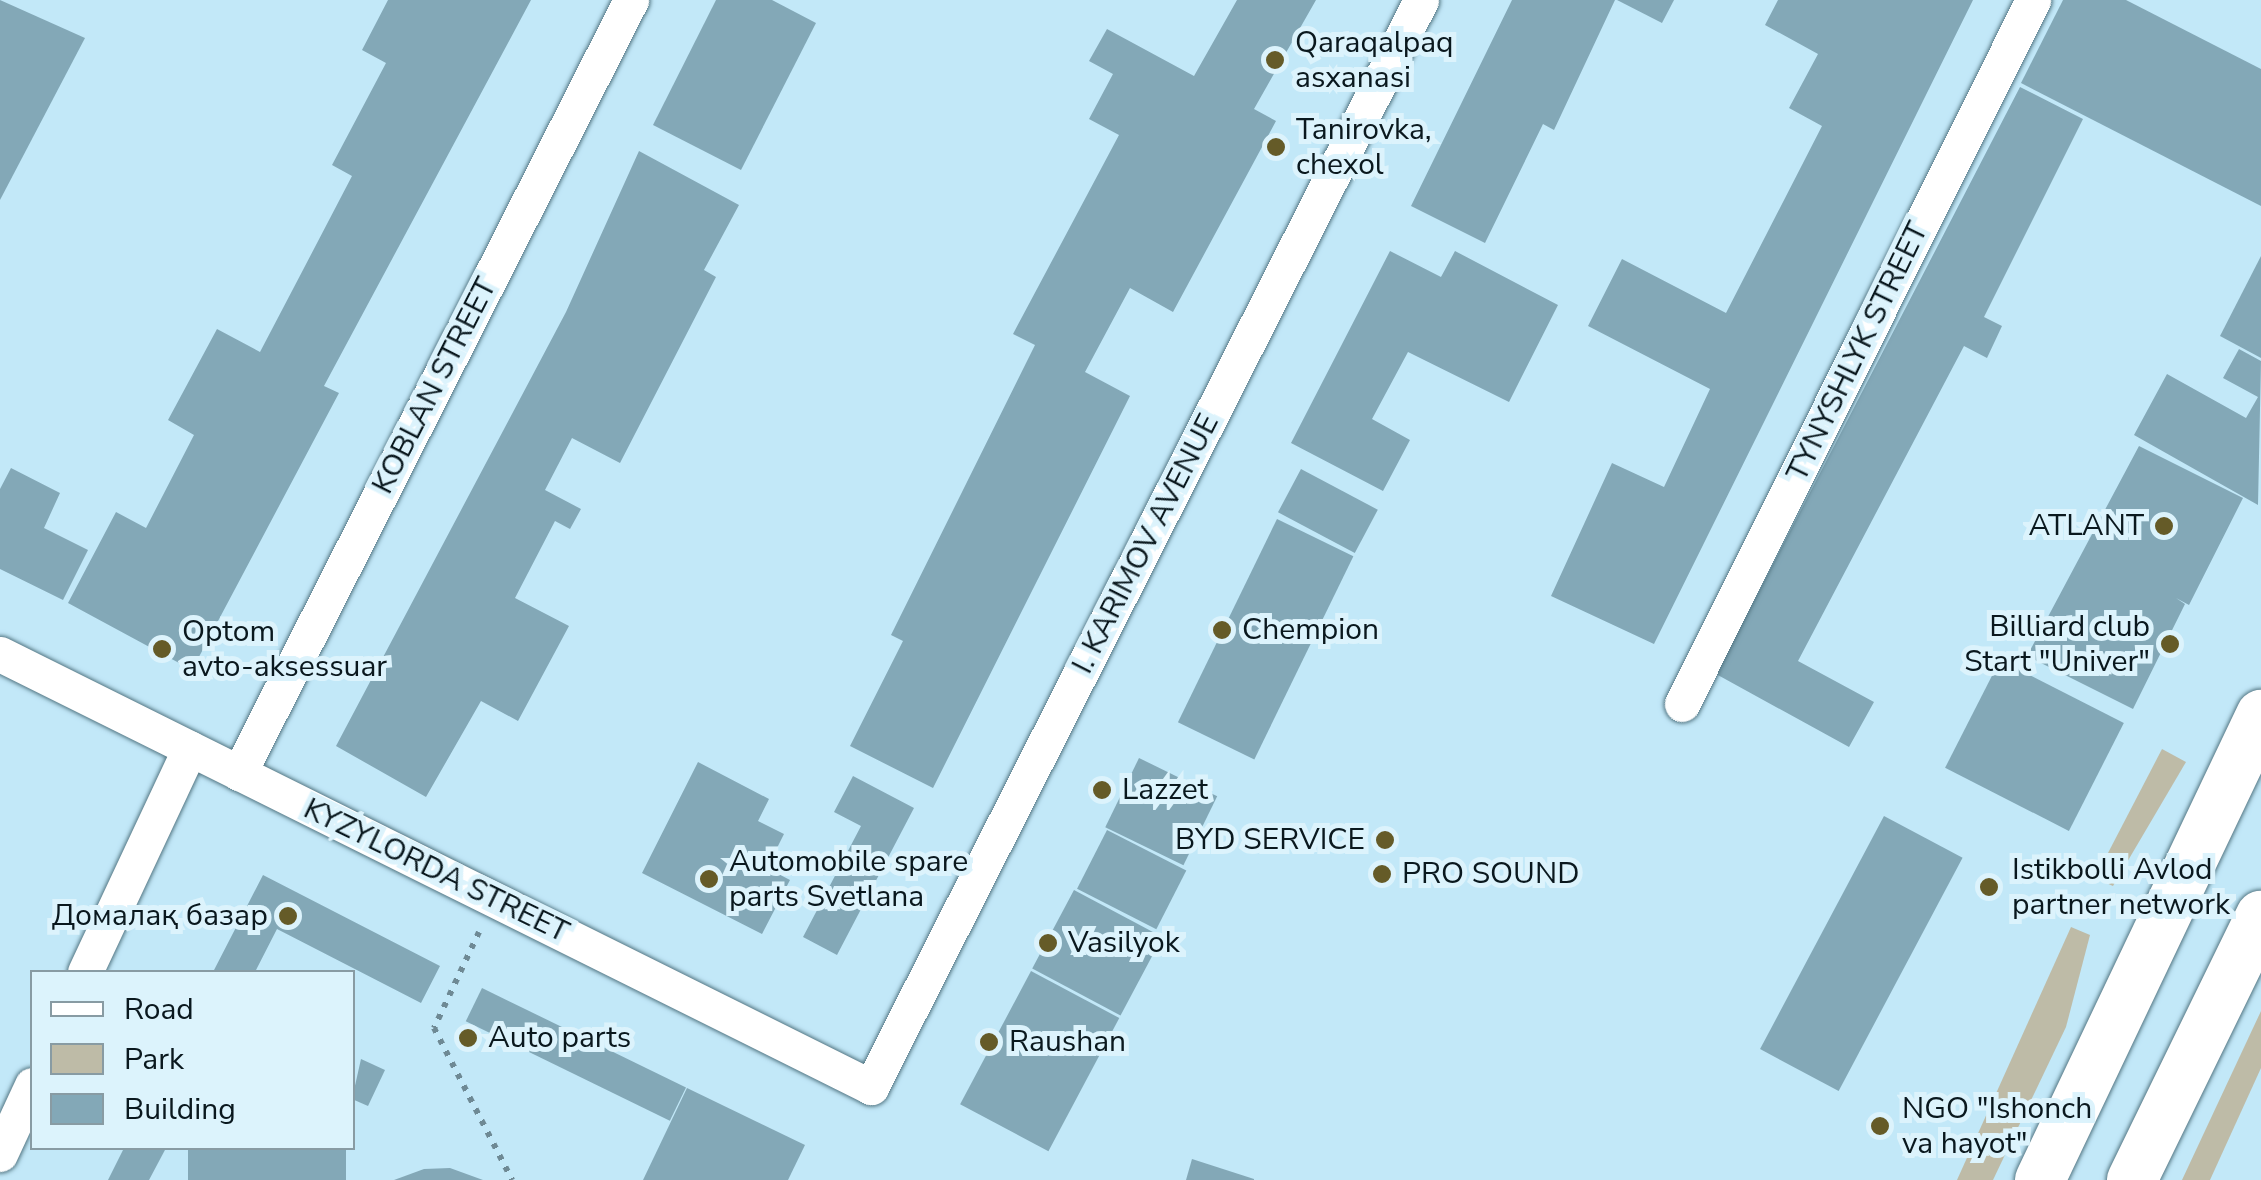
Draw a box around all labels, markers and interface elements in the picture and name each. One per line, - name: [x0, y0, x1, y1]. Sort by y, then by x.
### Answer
- place label: Qaraqalpaq asxanasi: [1295, 25, 1454, 96]
- marker: Qaraqalpaq asxanasi: [1264, 49, 1286, 71]
- place label: Tanirovka, chexol: [1296, 112, 1432, 182]
- marker: Tanirovka, chexol: [1265, 136, 1287, 158]
- street label: TYNYSHLYK STREET: [1780, 217, 1936, 487]
- street label: KOBLAN STREET: [365, 272, 505, 500]
- street label: I. KARIMOV AVENUE: [1065, 408, 1227, 680]
- place label: ATLANT: [2029, 508, 2144, 544]
- marker: ATLANT: [2153, 515, 2175, 537]
- place label: Billiard club Start "Univer": [1964, 609, 2150, 680]
- place label: Chempion: [1242, 612, 1379, 648]
- place label: Optom avto-aksessuar: [182, 614, 387, 684]
- marker: Chempion: [1211, 619, 1233, 641]
- marker: Billiard club Start "Univer": [2159, 633, 2181, 655]
- marker: Optom avto-aksessuar: [151, 638, 173, 660]
- place label: Lazzet: [1122, 772, 1208, 808]
- marker: Lazzet: [1091, 779, 1113, 801]
- street label: KYZYLORDA STREET: [298, 791, 574, 951]
- place label: BYD SERVICE: [1175, 822, 1365, 858]
- marker: BYD SERVICE: [1374, 829, 1396, 851]
- place label: Automobile spare parts Svetlana: [729, 844, 968, 914]
- place label: Istikbolli Avlod partner network: [2012, 852, 2230, 922]
- place label: PRO SOUND: [1402, 856, 1579, 892]
- marker: PRO SOUND: [1371, 863, 1393, 885]
- marker: Automobile spare parts Svetlana: [698, 868, 720, 890]
- marker: Istikbolli Avlod partner network: [1976, 874, 2002, 900]
- place label: Домалақ базар: [52, 898, 268, 934]
- marker: Домалақ базар: [277, 905, 299, 927]
- place label: Vasilyok: [1068, 925, 1180, 961]
- marker: Vasilyok: [1037, 932, 1059, 954]
- legend: [30, 970, 355, 1150]
- text: Road: [124, 989, 194, 1030]
- place label: Auto parts: [488, 1020, 631, 1056]
- place label: Raushan: [1009, 1024, 1126, 1060]
- marker: Auto parts: [457, 1027, 479, 1049]
- marker: Raushan: [978, 1031, 1000, 1053]
- text: Park: [124, 1039, 184, 1080]
- text: Building: [124, 1089, 236, 1130]
- place label: NGO "Ishonch va hayot": [1902, 1091, 2092, 1162]
- marker: NGO "Ishonch va hayot": [1867, 1113, 1893, 1139]

